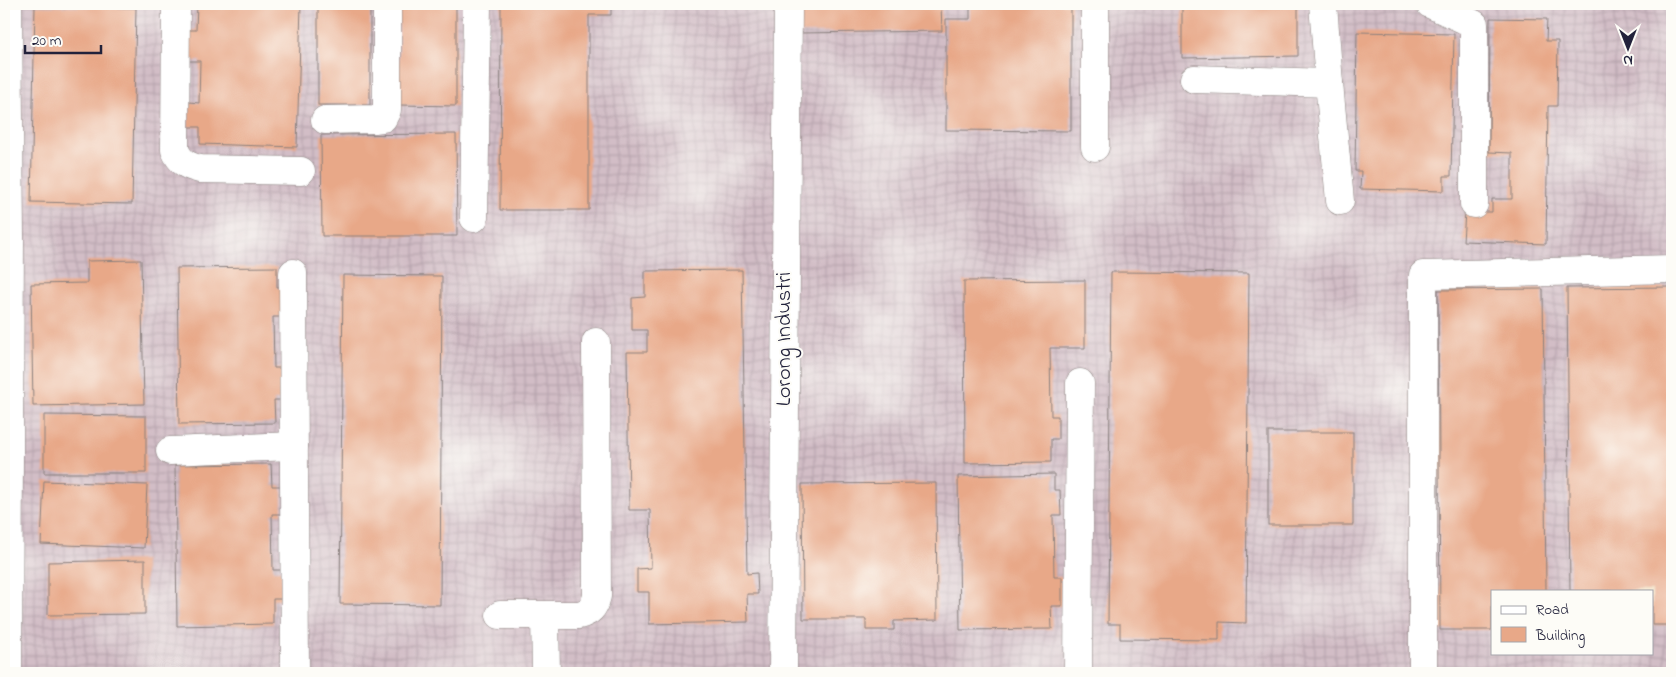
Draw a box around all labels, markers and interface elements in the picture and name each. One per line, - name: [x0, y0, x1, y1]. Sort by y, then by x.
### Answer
- scale bar: [25, 22, 101, 54]
- north arrow: [1604, 22, 1654, 72]
- text: 20 m: [32, 30, 62, 52]
- text: N: [1623, 49, 1633, 70]
- street label: Lorong Industri: [769, 272, 802, 406]
- legend: [1491, 590, 1654, 654]
- text: Road: [1536, 599, 1569, 621]
- text: Building: [1535, 625, 1585, 648]

